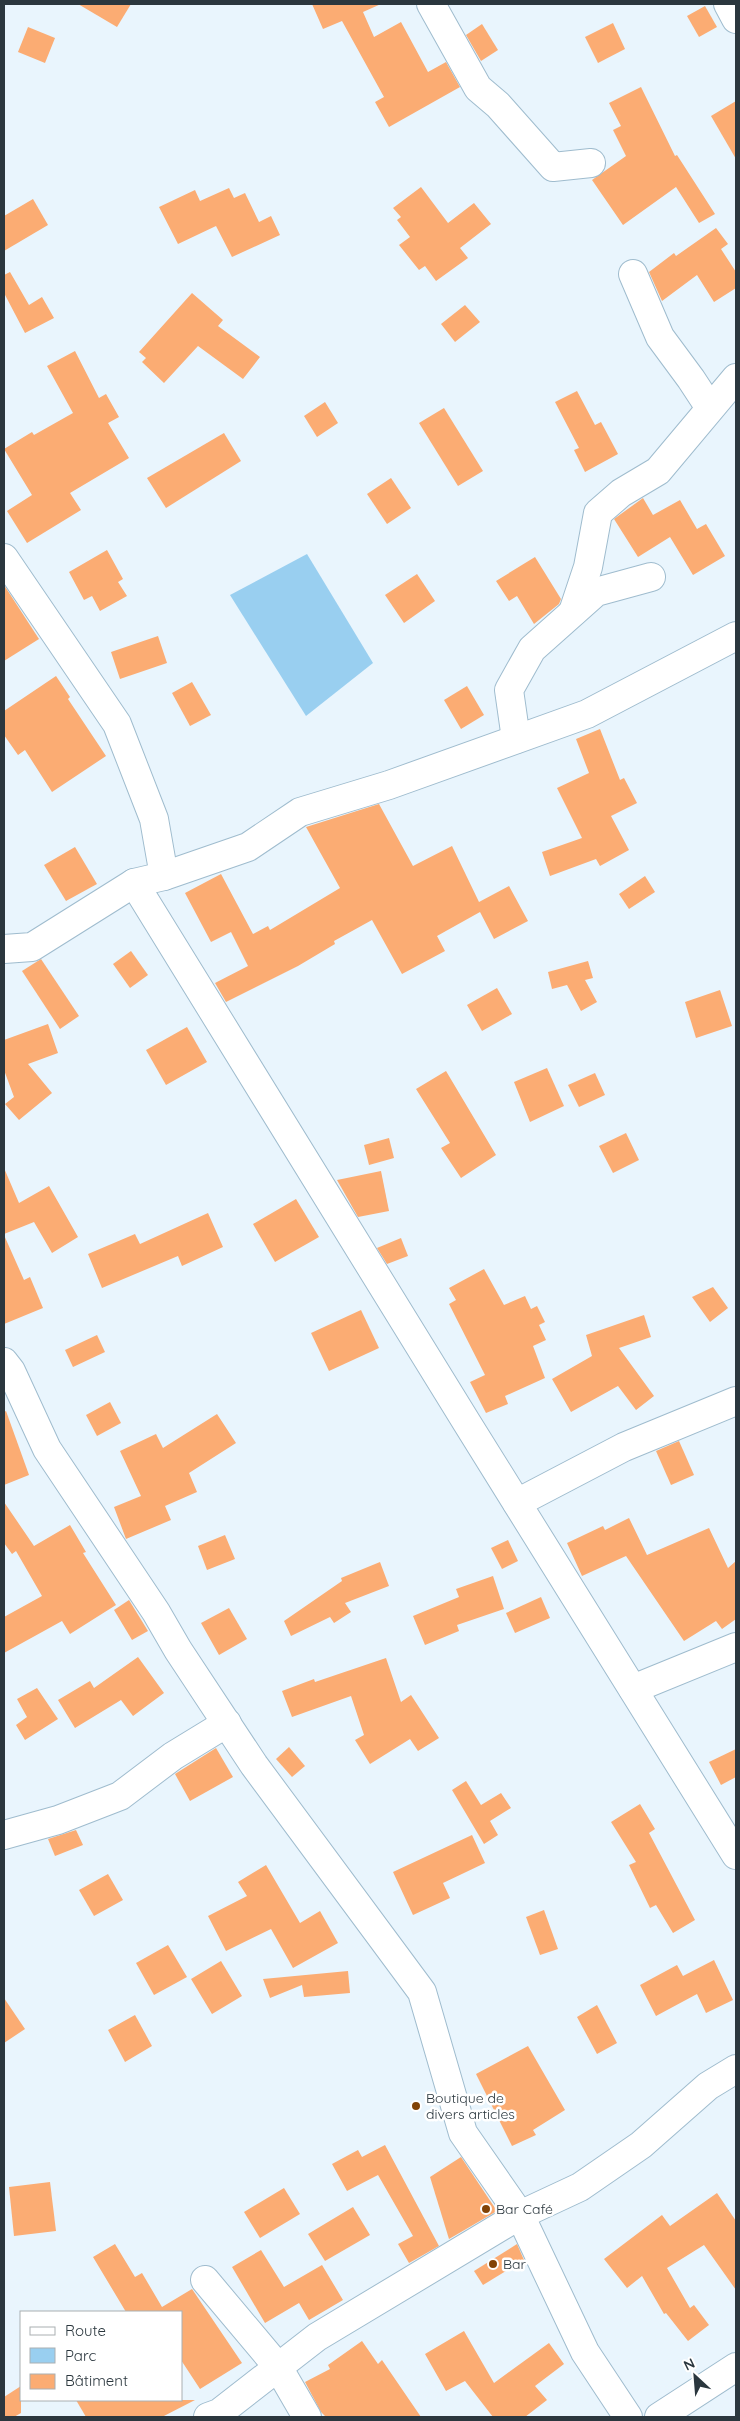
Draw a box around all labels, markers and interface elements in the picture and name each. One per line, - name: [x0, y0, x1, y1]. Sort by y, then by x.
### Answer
- place label: Boutique de divers articles: [426, 2089, 515, 2123]
- marker: Boutique de divers articles: [410, 2100, 422, 2112]
- place label: Bar Café: [496, 2200, 553, 2218]
- marker: Bar Café: [480, 2203, 492, 2215]
- place label: Bar: [503, 2255, 527, 2273]
- marker: Bar: [487, 2258, 499, 2270]
- legend: [20, 2311, 182, 2401]
- text: Route: [65, 2321, 106, 2340]
- text: Parc: [65, 2346, 96, 2365]
- north arrow: [670, 2351, 720, 2401]
- text: N: [681, 2354, 698, 2375]
- text: Bâtiment: [65, 2371, 128, 2390]

